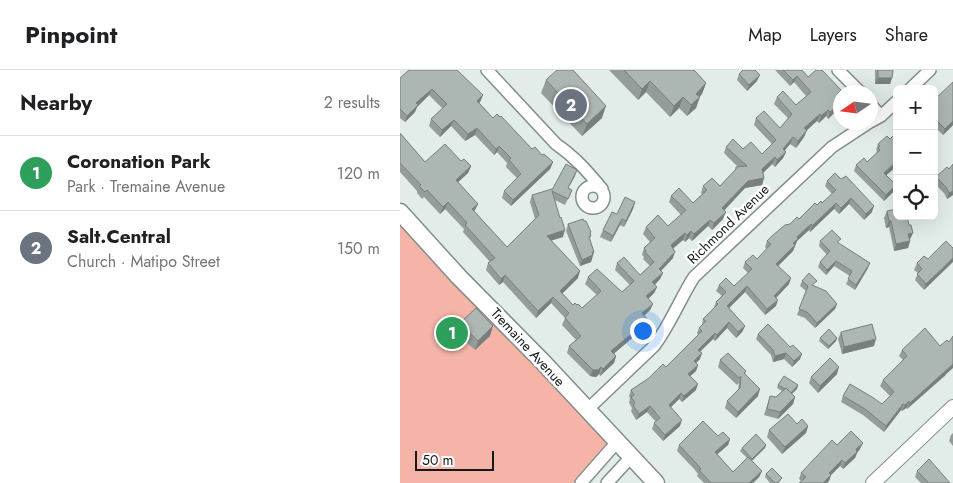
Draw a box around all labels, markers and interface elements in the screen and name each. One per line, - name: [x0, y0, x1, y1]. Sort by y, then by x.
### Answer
- text: Pinpoint: [25, 17, 117, 52]
- text: Map: [748, 22, 782, 48]
- text: Layers: [810, 22, 857, 48]
- text: Share: [885, 22, 928, 48]
- north arrow: [833, 85, 878, 130]
- map controls: [893, 85, 938, 220]
- button: +: [893, 85, 938, 130]
- pin: 2: [555, 86, 587, 124]
- text: Nearby: [20, 88, 92, 118]
- text: 2 results: [324, 91, 380, 114]
- button: −: [893, 130, 938, 175]
- text: Coronation Park: [67, 148, 211, 175]
- text: 1: [32, 162, 40, 185]
- text: 120 m: [337, 162, 380, 185]
- text: Park · Tremaine Avenue: [67, 175, 225, 198]
- button: locate: [893, 175, 938, 220]
- street label: Richmond Avenue: [682, 180, 774, 268]
- text: Salt.Central: [67, 223, 171, 250]
- text: 2: [31, 237, 41, 260]
- text: 150 m: [337, 237, 380, 260]
- text: Church · Matipo Street: [67, 250, 220, 273]
- street label: Tremaine Avenue: [486, 303, 570, 391]
- pin: 1: [436, 314, 468, 352]
- your location: [630, 318, 656, 344]
- scale bar: [415, 448, 494, 471]
- text: 50 m: [422, 450, 453, 470]

